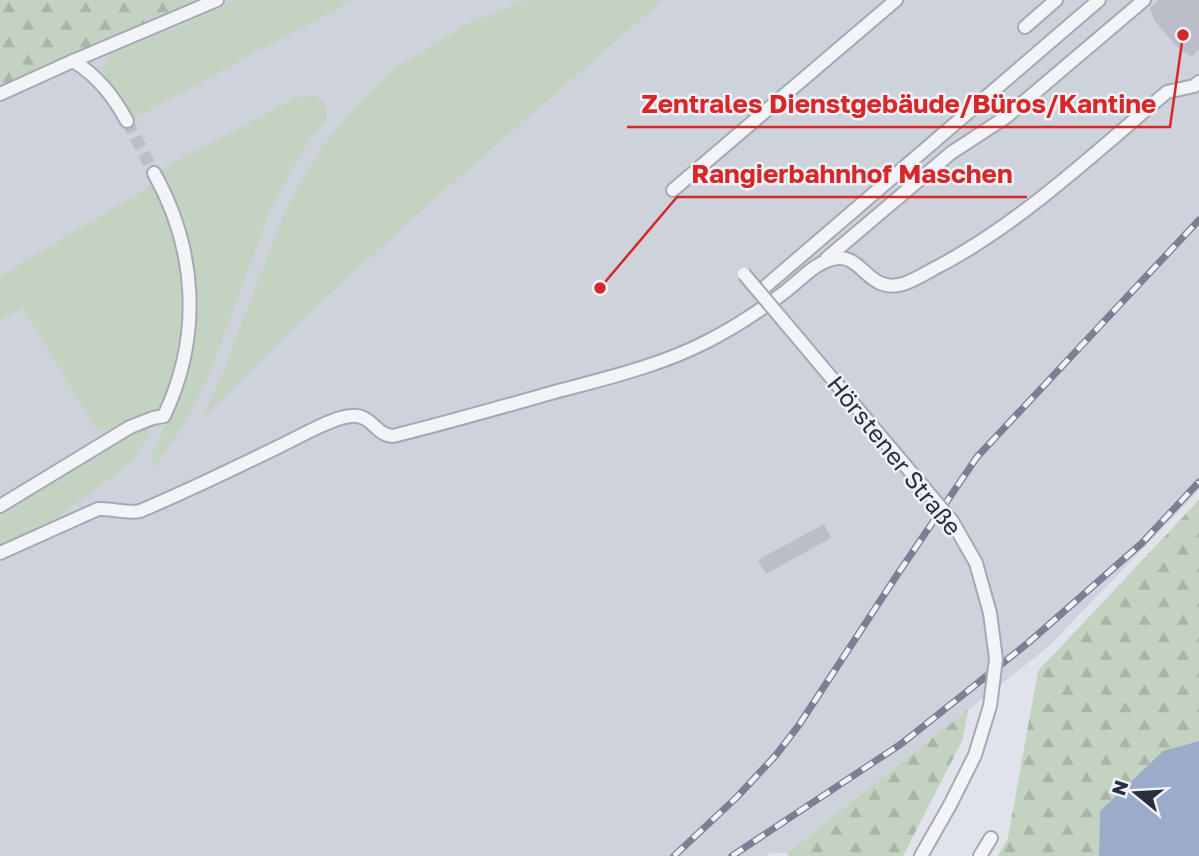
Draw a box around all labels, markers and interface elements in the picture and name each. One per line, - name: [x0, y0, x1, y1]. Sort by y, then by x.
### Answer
- callout: Zentrales Dienstgebäude/Büros/Kantine: [627, 80, 1170, 127]
- text: Zentrales Dienstgebäude/Büros/Kantine: [642, 88, 1156, 119]
- callout: Rangierbahnhof Maschen: [677, 150, 1027, 197]
- text: Rangierbahnhof Maschen: [691, 158, 1013, 189]
- street label: Hörstener Straße: [822, 369, 969, 541]
- north arrow: [1101, 758, 1171, 828]
- text: N: [1106, 777, 1133, 798]

